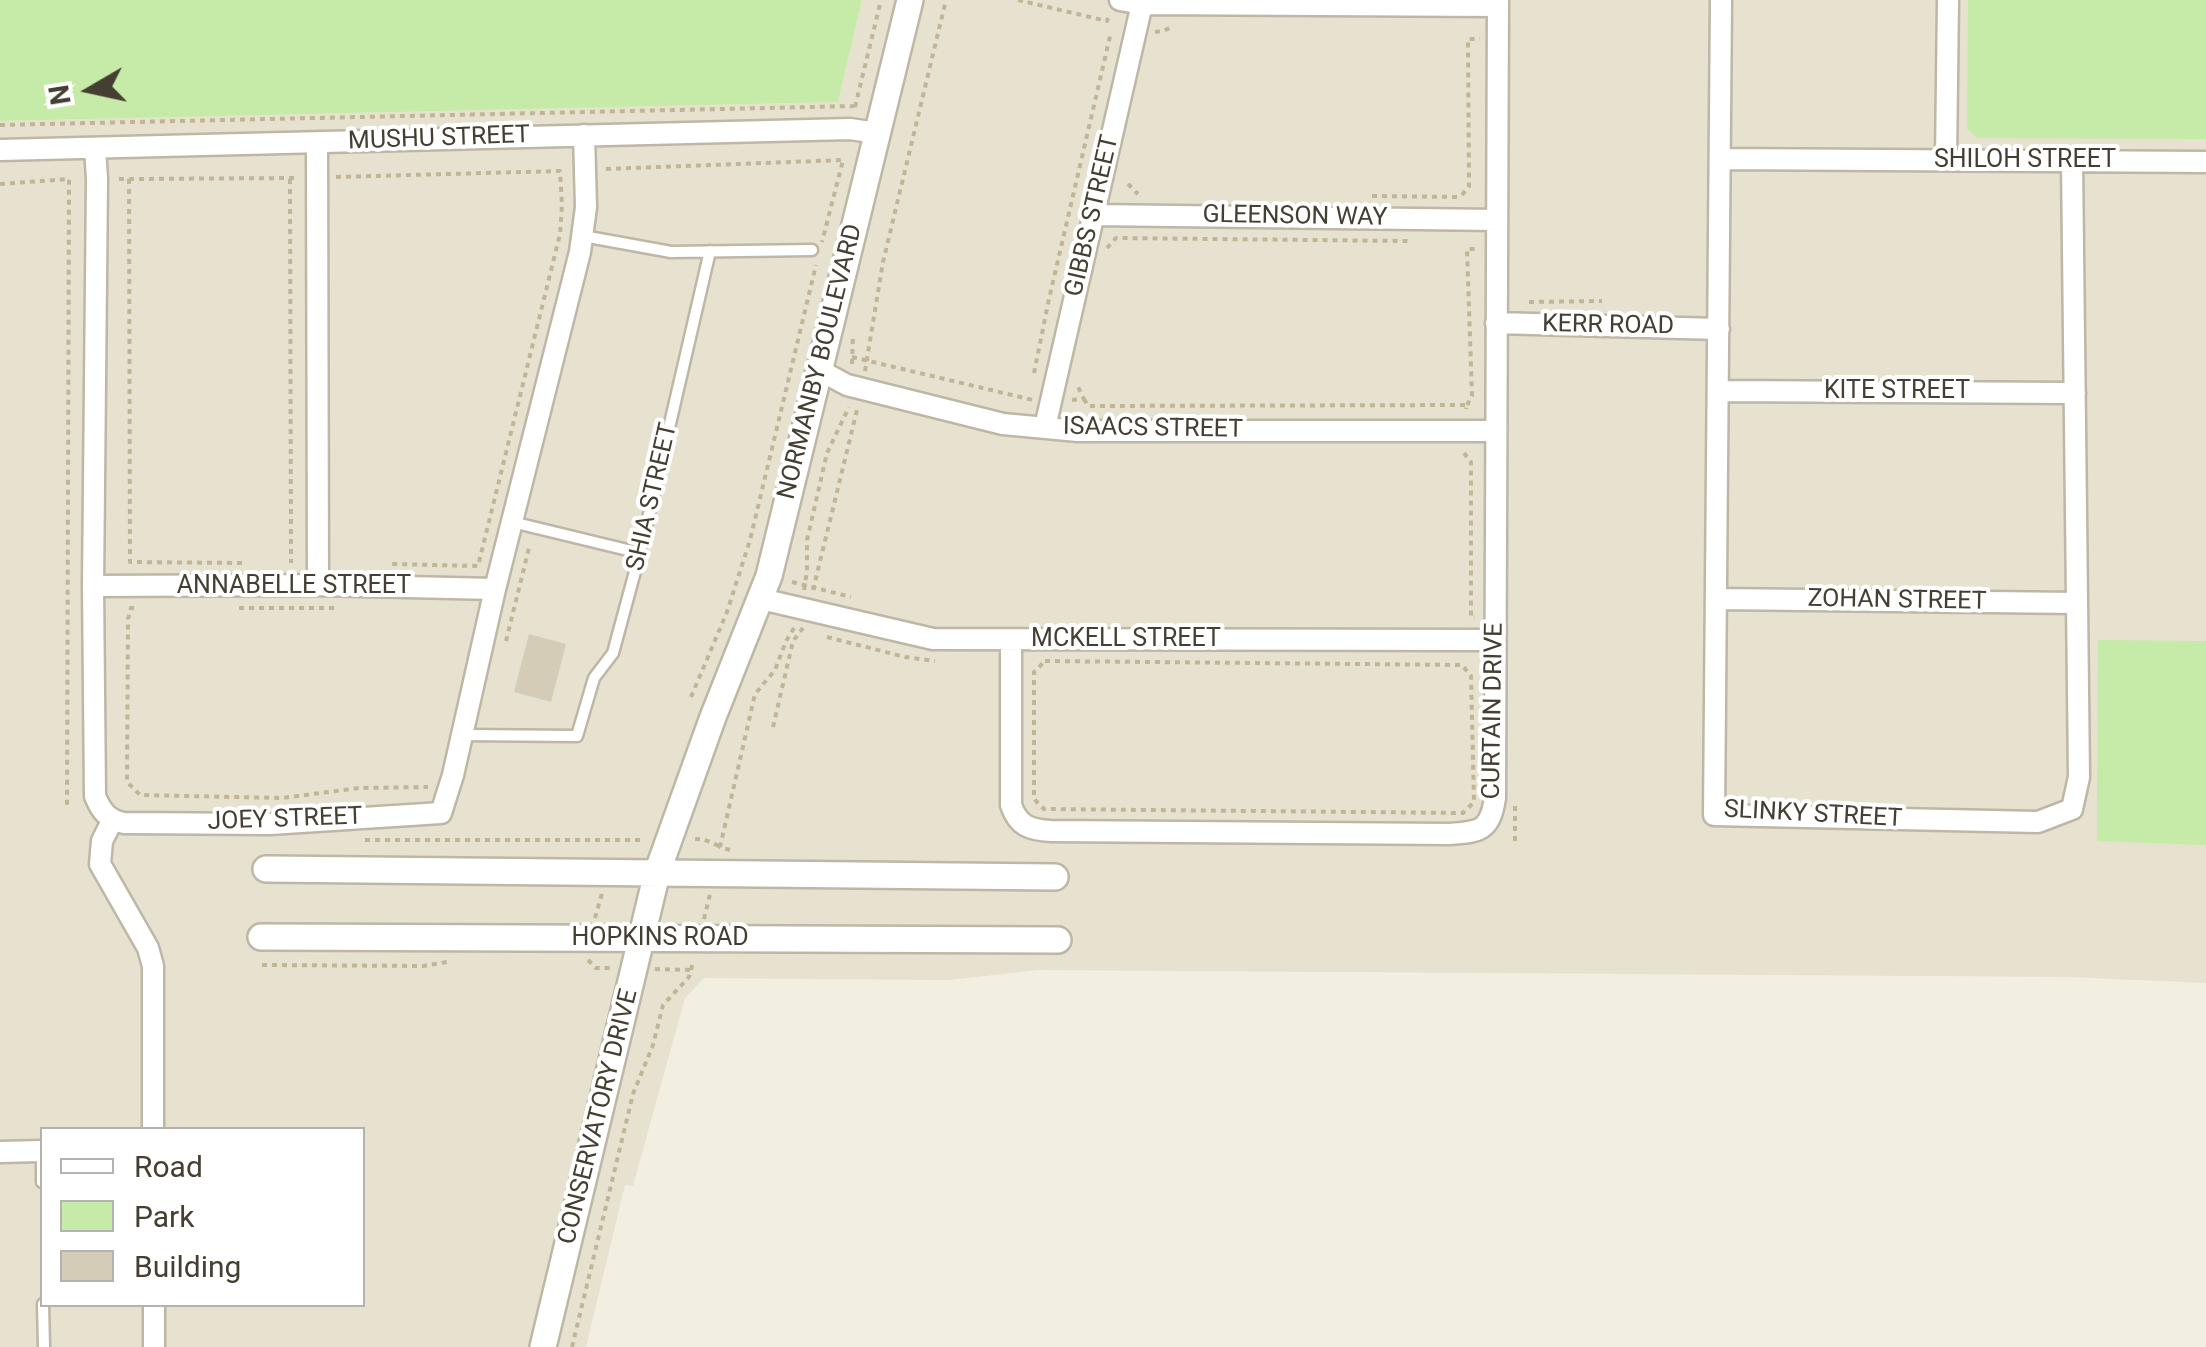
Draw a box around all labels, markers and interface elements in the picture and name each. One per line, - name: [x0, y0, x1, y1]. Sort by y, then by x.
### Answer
- north arrow: [40, 40, 140, 140]
- text: N: [42, 82, 78, 107]
- street label: MUSHU STREET: [348, 121, 530, 157]
- street label: GIBBS STREET: [1060, 132, 1126, 300]
- street label: SHILOH STREET: [1934, 146, 2116, 176]
- street label: GLEENSON WAY: [1202, 200, 1388, 234]
- street label: NORMANBY BOULEVARD: [772, 221, 870, 503]
- street label: KERR ROAD: [1542, 310, 1674, 342]
- street label: KITE STREET: [1824, 377, 1970, 407]
- street label: ISAACS STREET: [1063, 412, 1243, 446]
- street label: SHIA STREET: [621, 420, 685, 574]
- street label: ANNABELLE STREET: [177, 572, 411, 602]
- street label: ZOHAN STREET: [1807, 584, 1987, 618]
- street label: CURTAIN DRIVE: [1477, 622, 1511, 800]
- street label: MCKELL STREET: [1031, 625, 1221, 655]
- street label: SLINKY STREET: [1723, 795, 1903, 835]
- street label: JOEY STREET: [207, 802, 363, 838]
- street label: HOPKINS ROAD: [571, 924, 749, 954]
- street label: CONSERVATORY DRIVE: [553, 986, 645, 1248]
- legend: [40, 1127, 365, 1307]
- text: Road: [134, 1149, 203, 1184]
- text: Park: [134, 1199, 194, 1234]
- text: Building: [134, 1249, 241, 1284]

